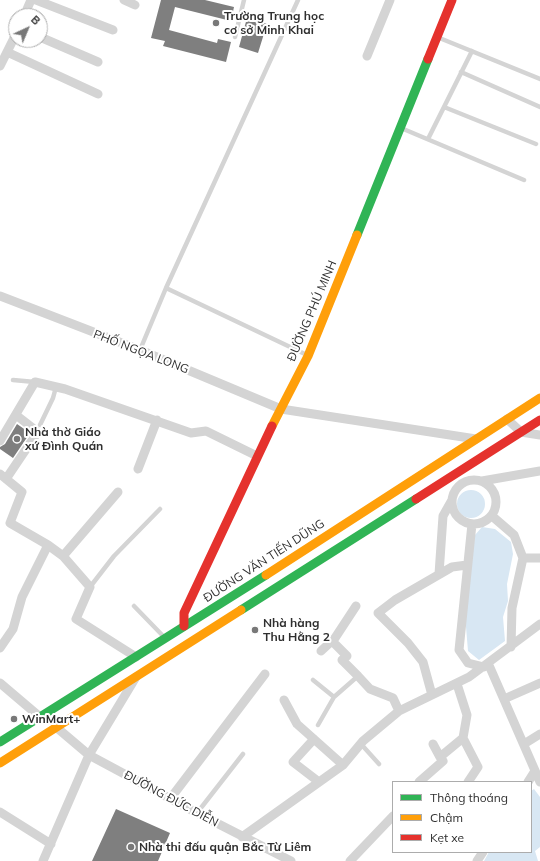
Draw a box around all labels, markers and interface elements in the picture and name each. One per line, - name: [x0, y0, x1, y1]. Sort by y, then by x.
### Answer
- north arrow: [8, 8, 48, 48]
- place label: Trường Trung học cơ sở Minh Khai: [224, 9, 324, 37]
- text: B: [28, 12, 43, 28]
- marker: Trường Trung học cơ sở Minh Khai: [211, 18, 221, 28]
- street label: ĐƯỜNG PHÚ MINH: [284, 258, 340, 364]
- street label: PHỐ NGỌA LONG: [91, 327, 191, 377]
- place label: Nhà thờ Giáo xứ Đình Quán: [25, 425, 103, 453]
- marker: Nhà thờ Giáo xứ Đình Quán: [12, 434, 22, 444]
- street label: ĐƯỜNG VĂN TIẾN DŨNG: [201, 516, 327, 606]
- place label: Nhà hàng Thu Hằng 2: [263, 616, 330, 644]
- marker: Nhà hàng Thu Hằng 2: [250, 625, 260, 635]
- place label: WinMart+: [22, 712, 80, 726]
- marker: WinMart+: [9, 714, 19, 724]
- street label: ĐƯỜNG ĐỨC DIỄN: [121, 768, 221, 830]
- legend: [392, 781, 532, 853]
- text: Thông thoáng: [430, 790, 508, 805]
- text: Chậm: [430, 810, 463, 825]
- text: Kẹt xe: [430, 830, 464, 845]
- place label: Nhà thi đấu quận Bắc Từ Liêm: [139, 840, 311, 854]
- marker: Nhà thi đấu quận Bắc Từ Liêm: [126, 842, 136, 852]

